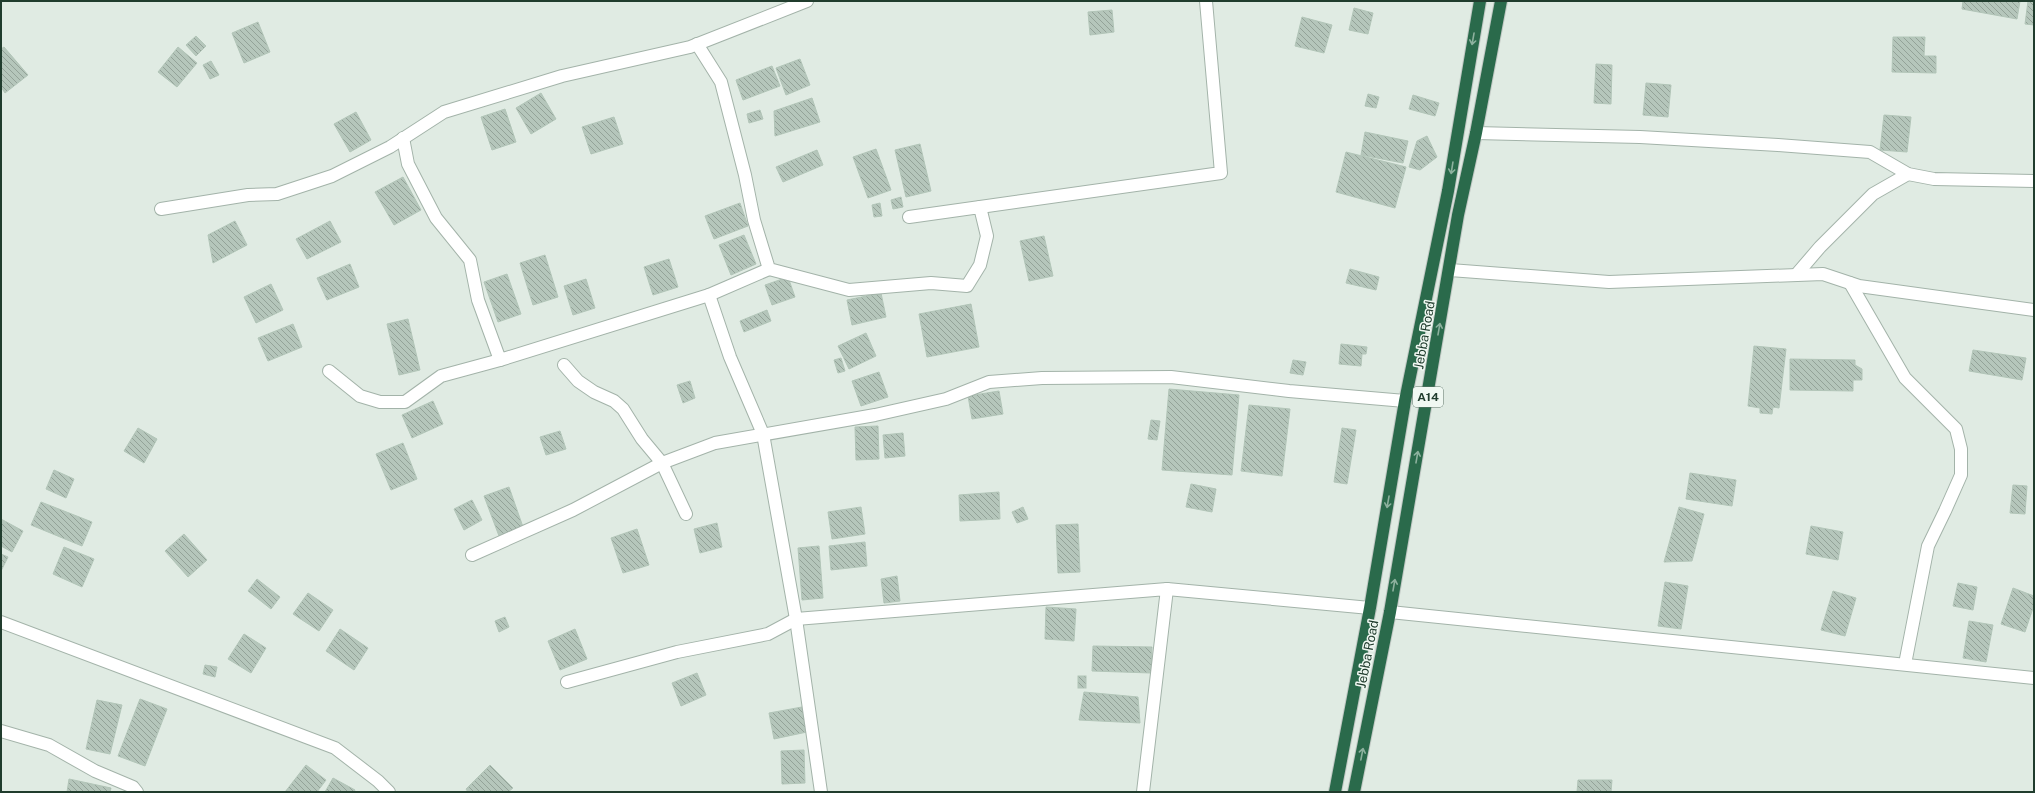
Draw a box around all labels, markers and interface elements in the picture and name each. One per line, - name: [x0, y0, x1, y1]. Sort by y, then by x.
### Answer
- one-way arrow: [1469, 33, 1477, 46]
- one-way arrow: [1448, 161, 1456, 174]
- street label: Jebba Road: [1411, 300, 1438, 370]
- one-way arrow: [1436, 323, 1444, 336]
- road number: A14: [1413, 387, 1443, 407]
- one-way arrow: [1413, 451, 1421, 464]
- one-way arrow: [1384, 495, 1392, 508]
- one-way arrow: [1391, 579, 1399, 592]
- street label: Jebba Road: [1354, 619, 1381, 689]
- one-way arrow: [1358, 748, 1366, 761]

